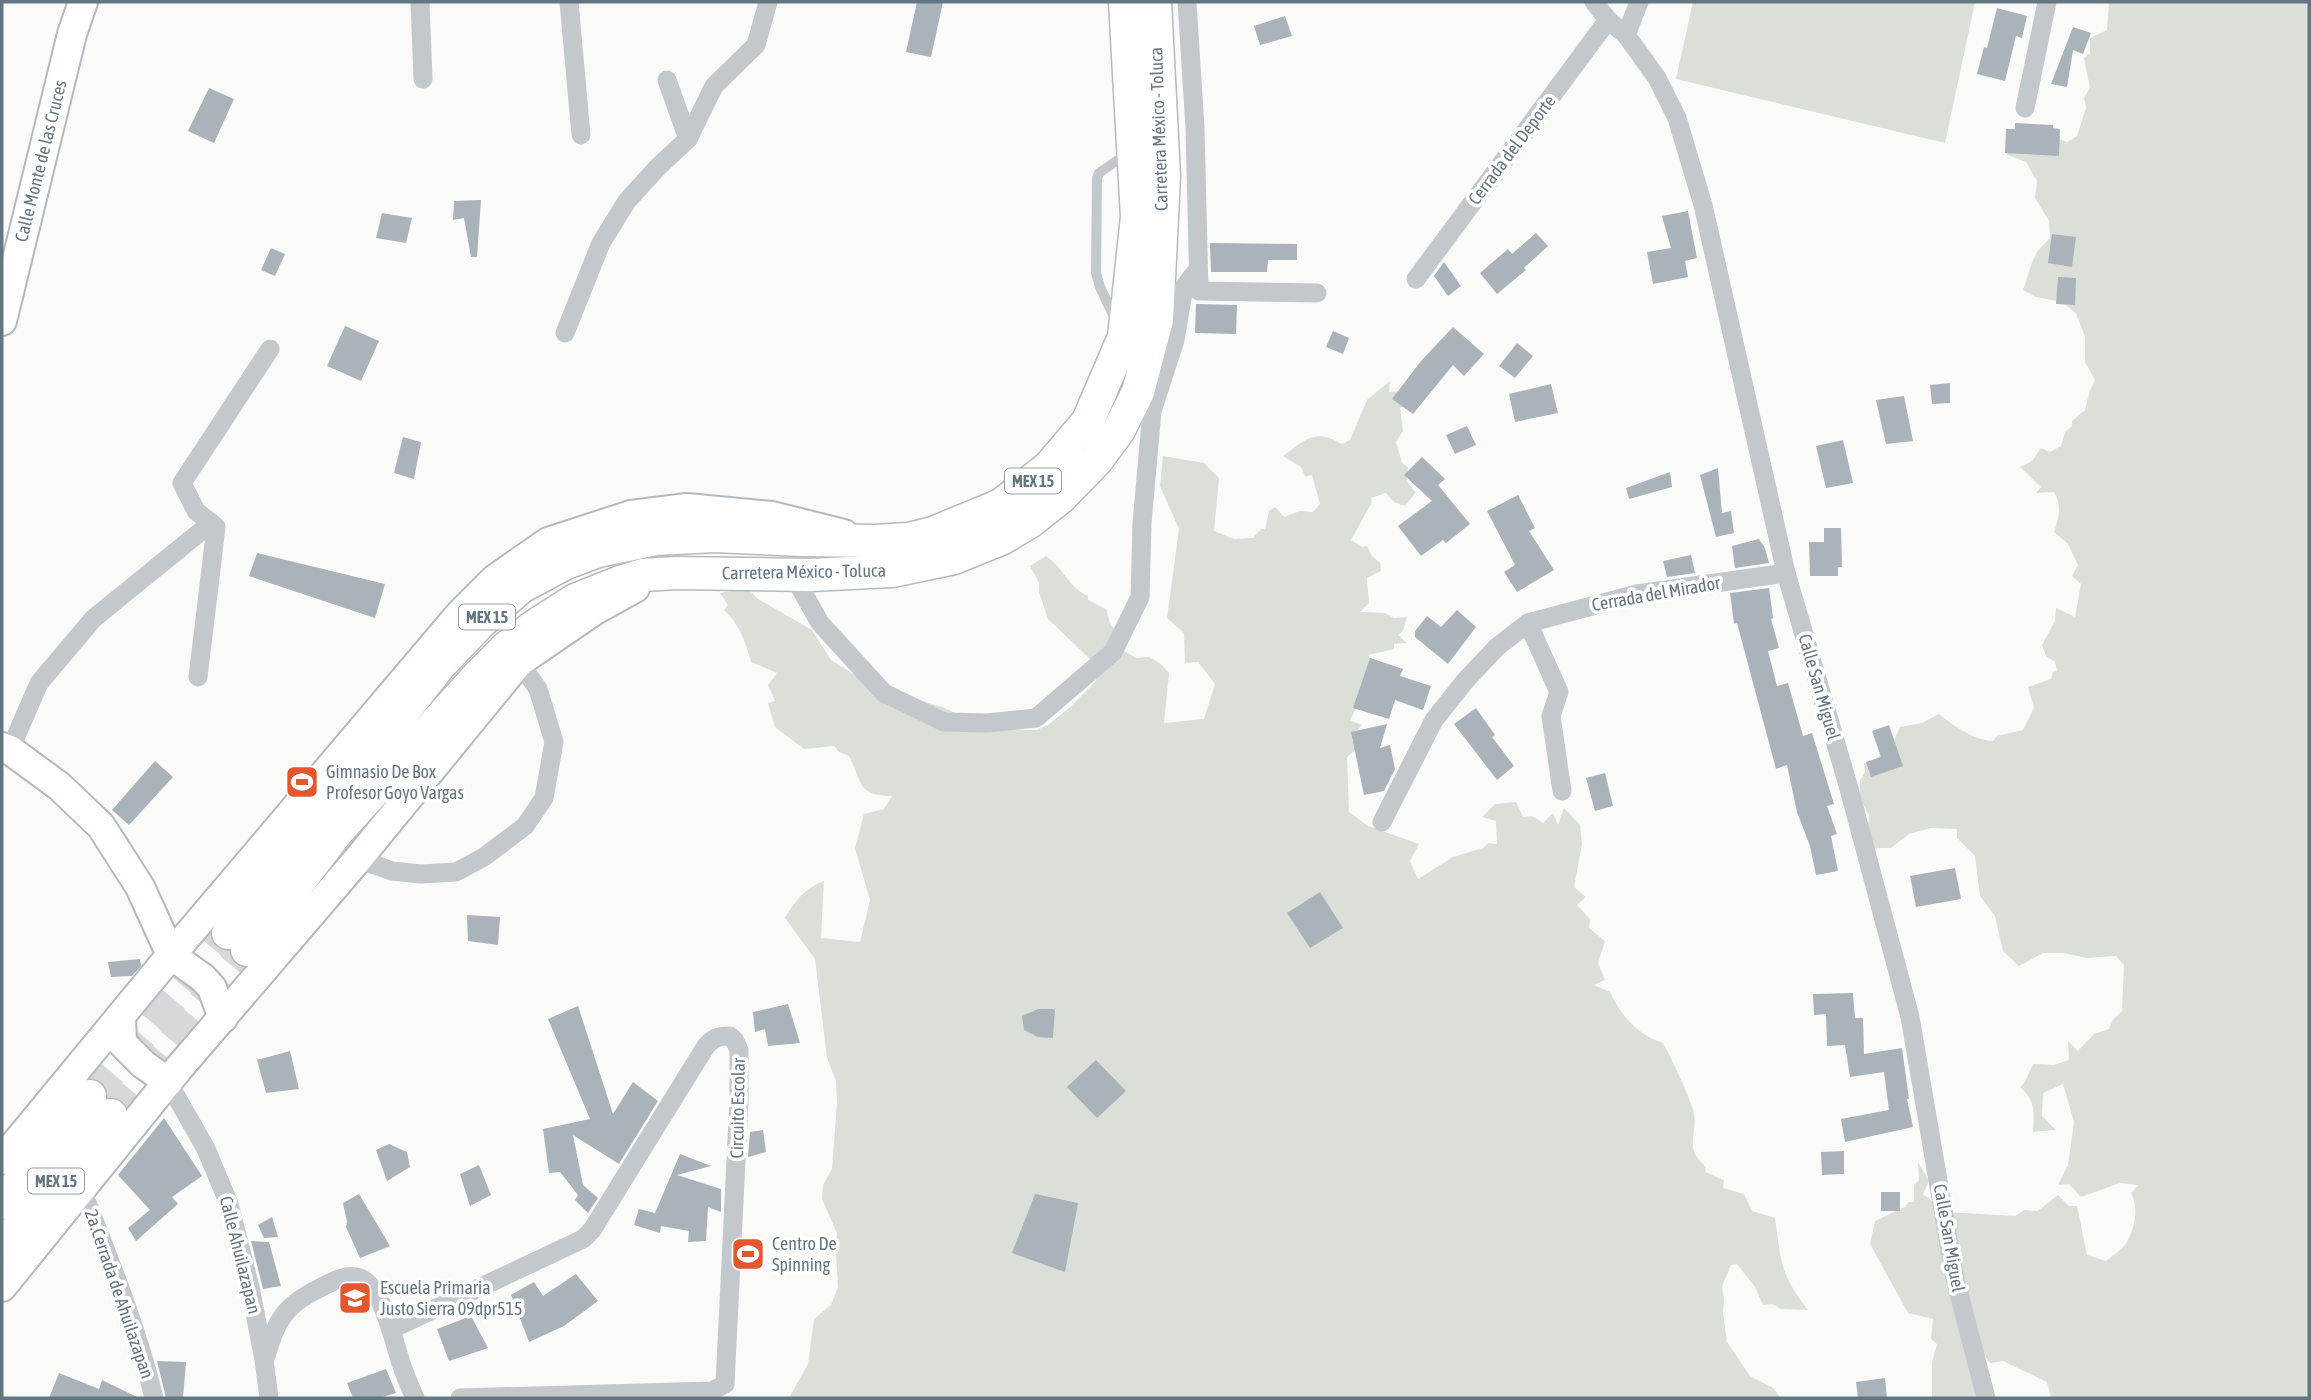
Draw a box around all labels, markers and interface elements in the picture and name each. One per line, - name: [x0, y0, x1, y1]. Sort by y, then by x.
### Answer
- street label: Carretera México - Toluca: [1145, 47, 1172, 211]
- street label: Calle Monte de las Cruces: [10, 78, 71, 244]
- street label: Cerrada del Deporte: [1464, 91, 1560, 209]
- road number: MEX 15: [1005, 468, 1061, 494]
- street label: Carretera México - Toluca: [722, 560, 886, 583]
- street label: Cerrada del Mirador: [1590, 572, 1722, 615]
- road number: MEX 15: [459, 604, 515, 630]
- street label: Calle San Miguel: [1794, 631, 1845, 742]
- place label: Gimnasio De Box Profesor Goyo Vargas: [326, 761, 464, 803]
- sports icon: Gimnasio De Box Profesor Goyo Vargas: [283, 763, 321, 801]
- street label: Circuito Escolar: [726, 1057, 749, 1158]
- road number: MEX 15: [28, 1168, 84, 1194]
- street label: Calle San Miguel: [1930, 1182, 1969, 1294]
- street label: Calle Ahuilazapan: [216, 1194, 265, 1316]
- street label: 2a.Cerrada de Ahuilazapan: [81, 1207, 158, 1381]
- place label: Centro De Spinning: [772, 1233, 837, 1275]
- sports icon: Centro De Spinning: [729, 1235, 767, 1273]
- place label: Escuela Primaria Justo Sierra 09dpr515: [380, 1277, 522, 1319]
- school or university icon: Escuela Primaria Justo Sierra 09dpr515: [336, 1279, 374, 1317]

